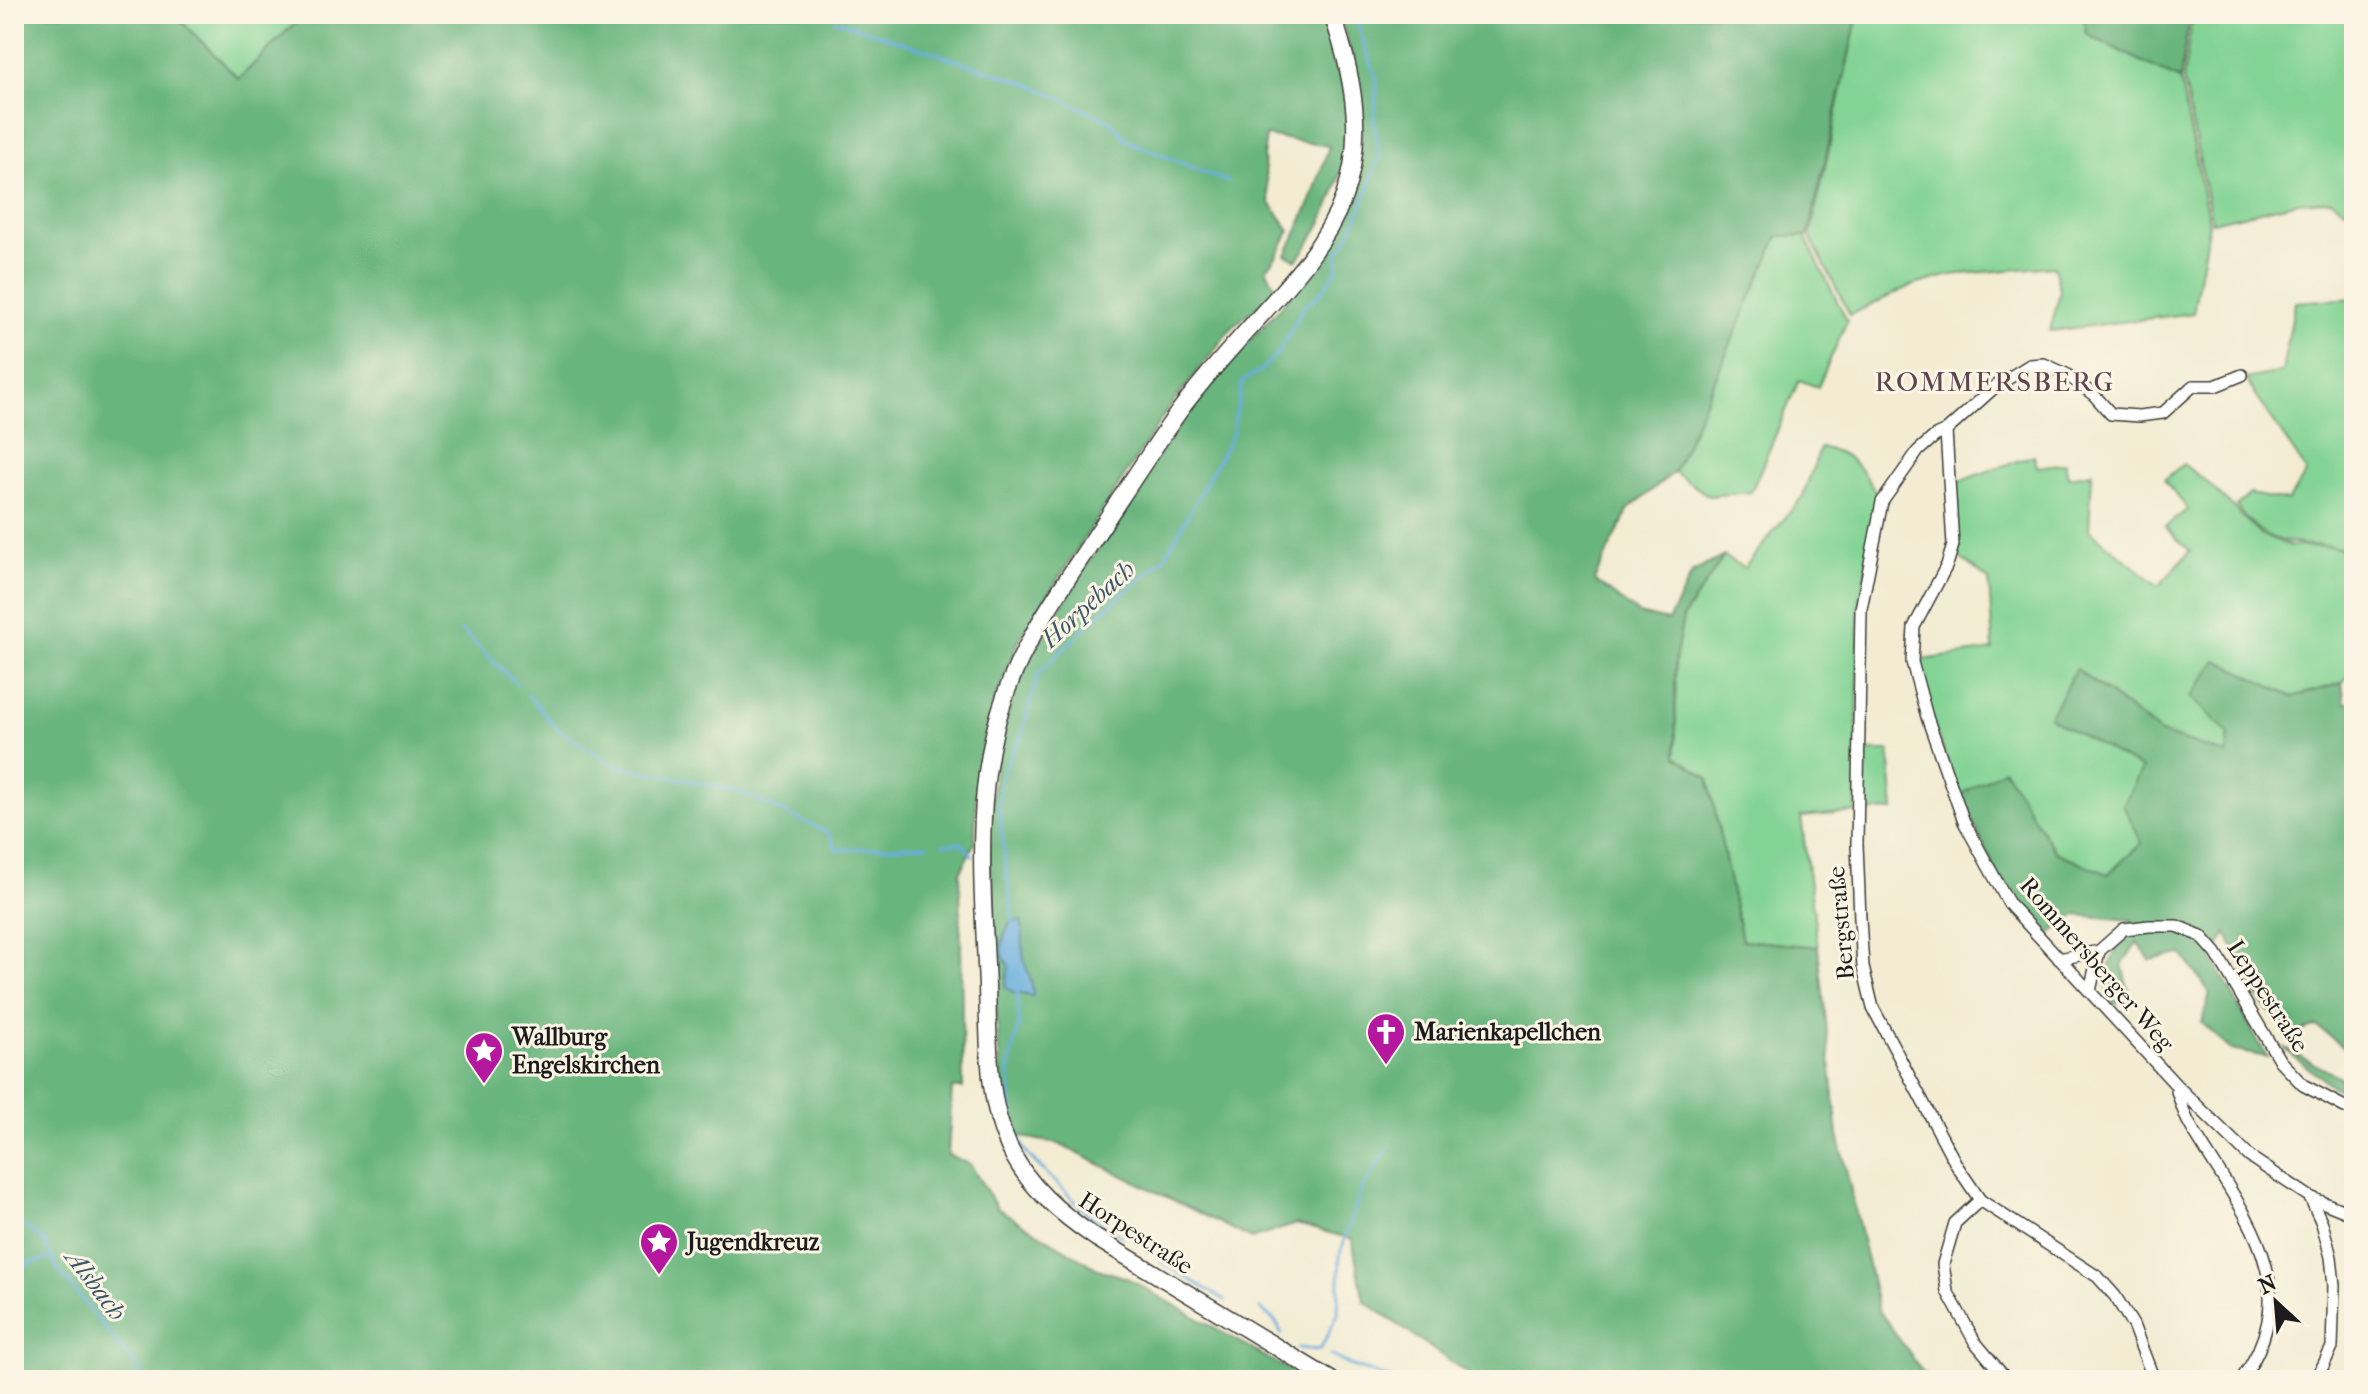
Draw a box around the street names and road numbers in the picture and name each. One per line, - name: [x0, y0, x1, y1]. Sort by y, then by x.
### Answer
- street label: Bergstraße: [1822, 865, 1860, 981]
- street label: Rommersberger Weg: [2014, 871, 2181, 1058]
- street label: Leppestraße: [2221, 935, 2315, 1057]
- street label: Horpestraße: [1074, 1186, 1198, 1280]

